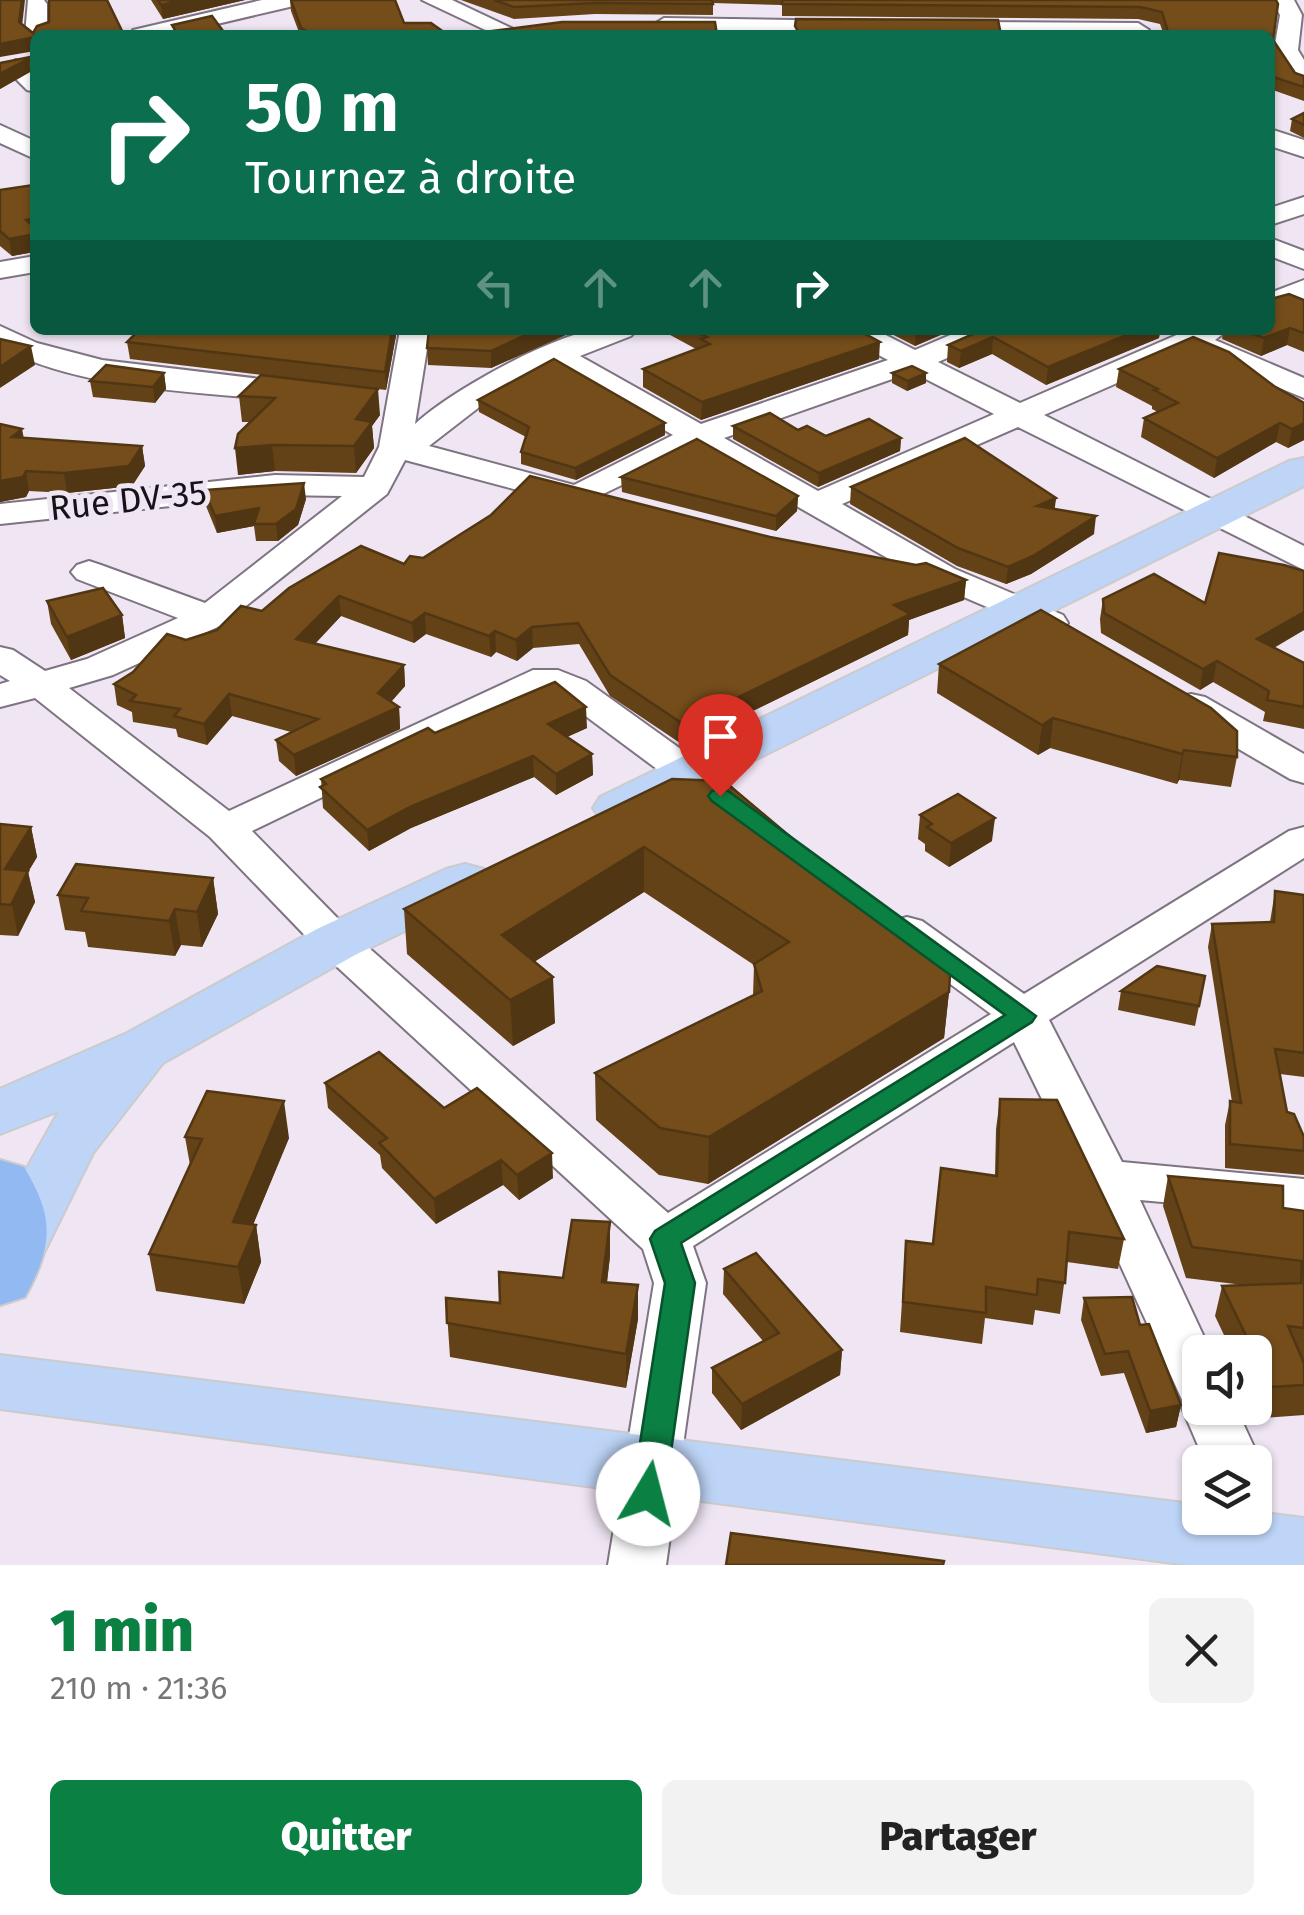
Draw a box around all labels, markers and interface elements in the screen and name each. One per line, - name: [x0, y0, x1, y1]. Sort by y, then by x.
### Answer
- text: 50 m: [245, 66, 399, 150]
- icon: right: [80, 70, 210, 200]
- text: Tournez à droite: [245, 151, 576, 205]
- icon: left: [468, 260, 523, 315]
- icon: ahead: [573, 260, 628, 315]
- icon: ahead: [678, 260, 733, 315]
- icon: right: [783, 260, 838, 315]
- street label: Rue DV-35: [47, 471, 209, 529]
- pin: [678, 694, 763, 797]
- icon: arrive: [693, 709, 748, 764]
- map controls: [1182, 1335, 1272, 1535]
- button: sound: [1182, 1335, 1272, 1425]
- position arrow: [596, 1442, 700, 1546]
- button: layers: [1182, 1445, 1272, 1535]
- text: 1 min: [50, 1595, 194, 1667]
- button: close: [1149, 1598, 1254, 1703]
- text: 210 m · 21:36: [50, 1669, 227, 1707]
- button: Quitter: [50, 1780, 642, 1895]
- button: Partager: [662, 1780, 1254, 1895]

